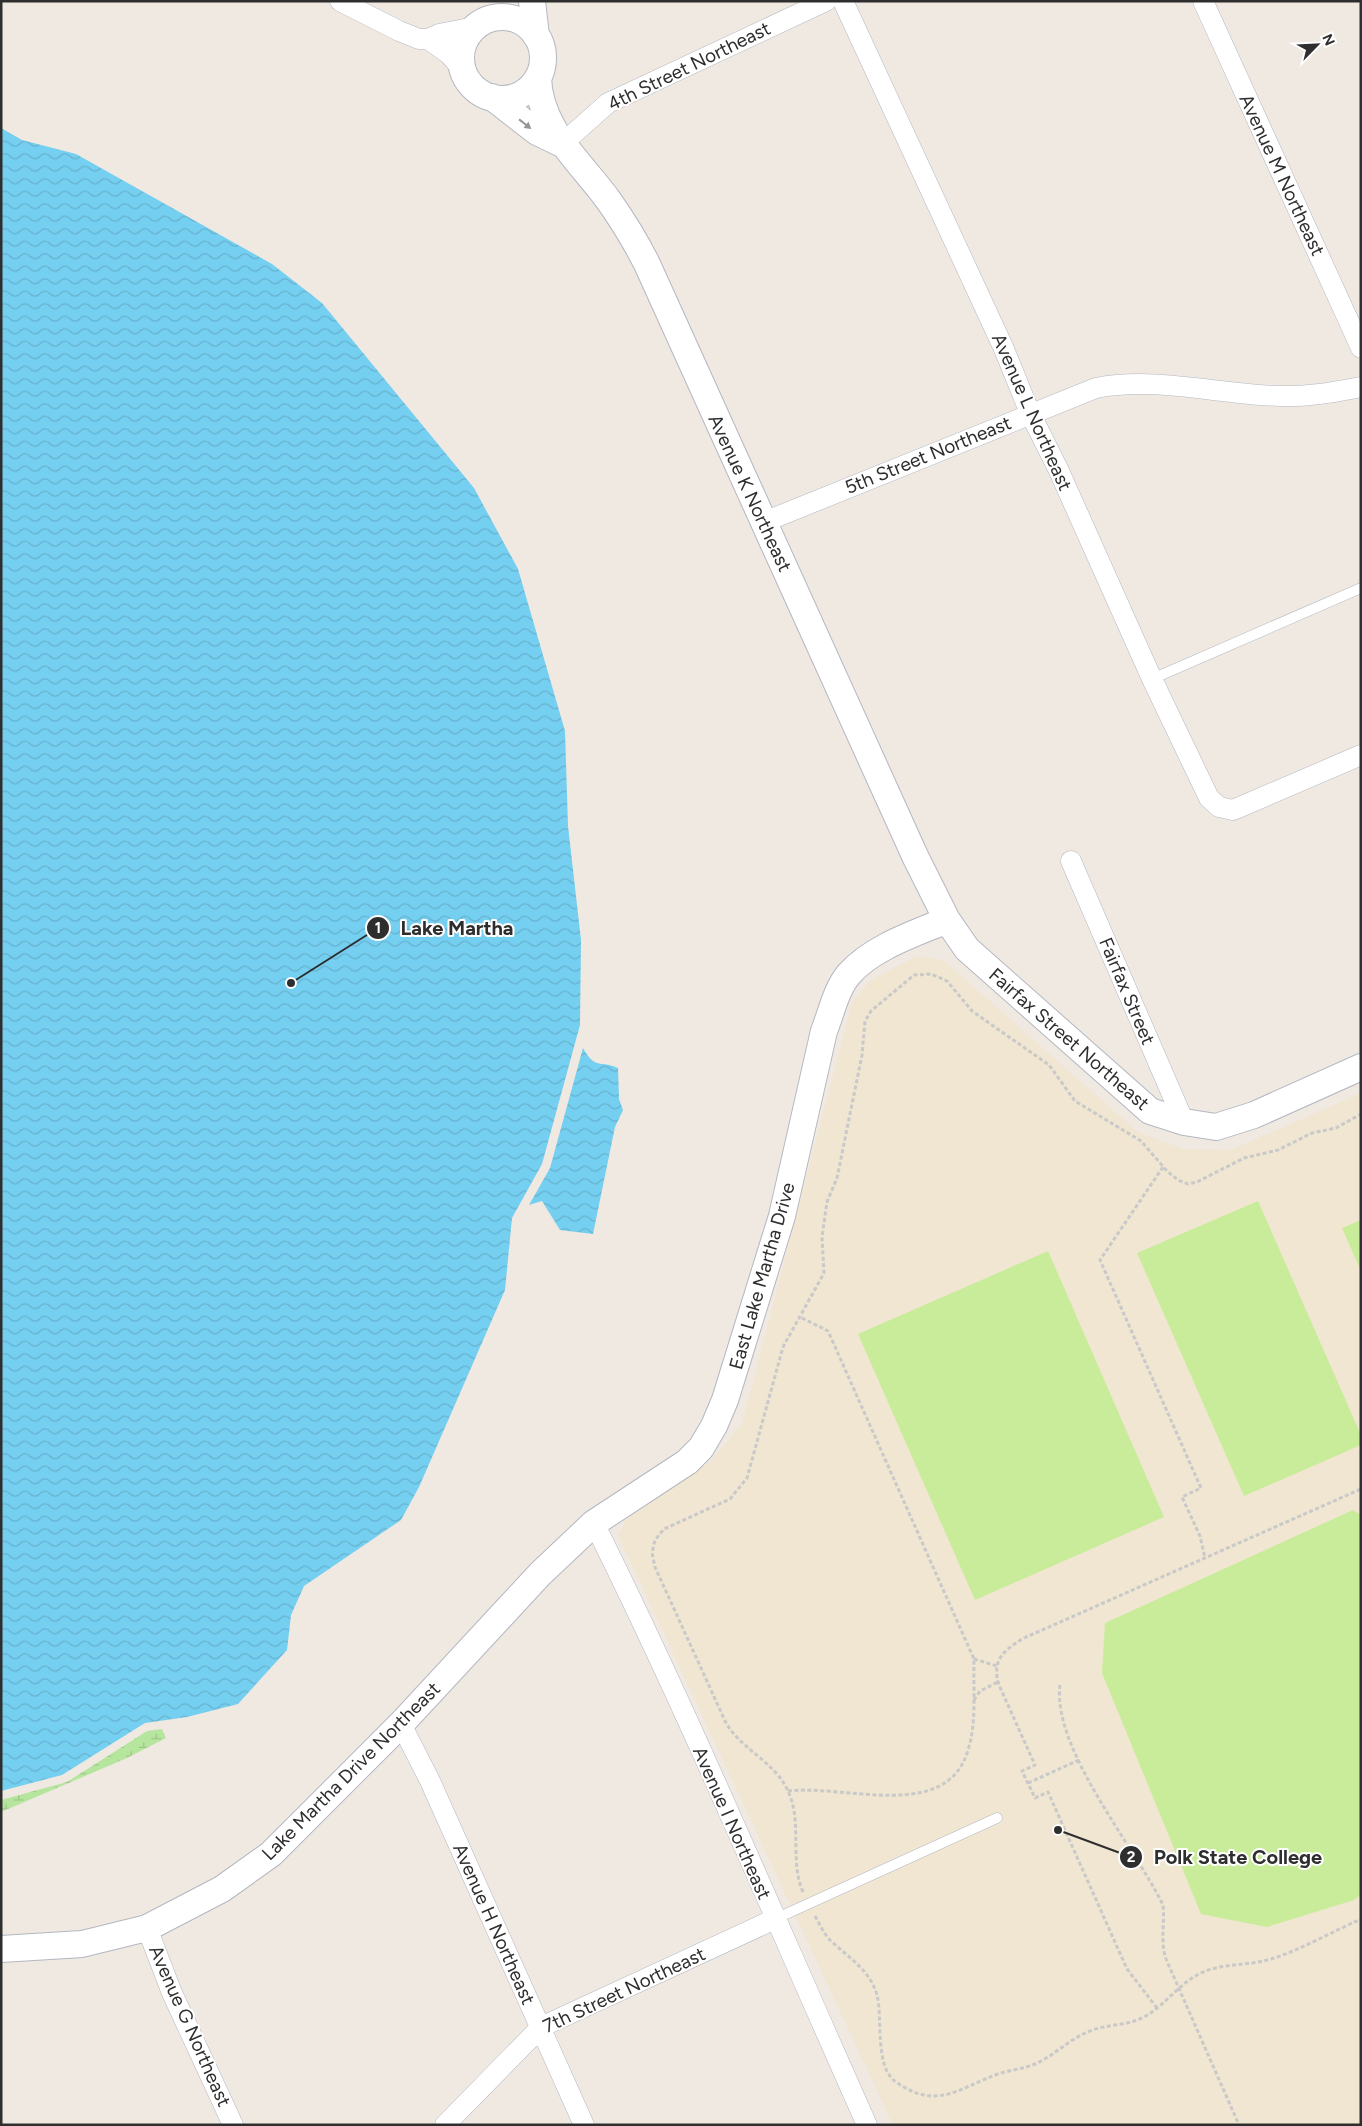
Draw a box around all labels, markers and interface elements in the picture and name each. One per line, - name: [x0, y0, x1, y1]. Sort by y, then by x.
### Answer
- street label: 4th Street Northeast: [604, 17, 774, 115]
- north arrow: [1292, 20, 1342, 70]
- text: N: [1318, 32, 1338, 48]
- street label: Avenue M Northeast: [1234, 90, 1330, 260]
- one-way arrow: [518, 118, 531, 129]
- street label: Avenue L Northeast: [987, 330, 1077, 494]
- street label: Avenue K Northeast: [703, 411, 797, 575]
- street label: 5th Street Northeast: [841, 411, 1015, 499]
- callout: Lake Martha: [365, 910, 523, 945]
- text: Lake Martha: [401, 916, 513, 940]
- text: 1: [375, 919, 381, 937]
- street label: Fairfax Street: [1094, 934, 1160, 1048]
- street label: Fairfax Street Northeast: [984, 963, 1154, 1115]
- street label: East Lake Martha Drive: [724, 1180, 800, 1372]
- street label: Lake Martha Drive Northeast: [257, 1677, 445, 1865]
- street label: Avenue I Northeast: [688, 1743, 776, 1903]
- callout: Polk State College: [1119, 1839, 1332, 1874]
- street label: Avenue H Northeast: [448, 1840, 540, 2008]
- text: Polk State College: [1154, 1845, 1322, 1869]
- text: 2: [1127, 1848, 1136, 1866]
- street label: Avenue G Northeast: [144, 1942, 236, 2110]
- street label: 7th Street Northeast: [539, 1942, 709, 2038]

